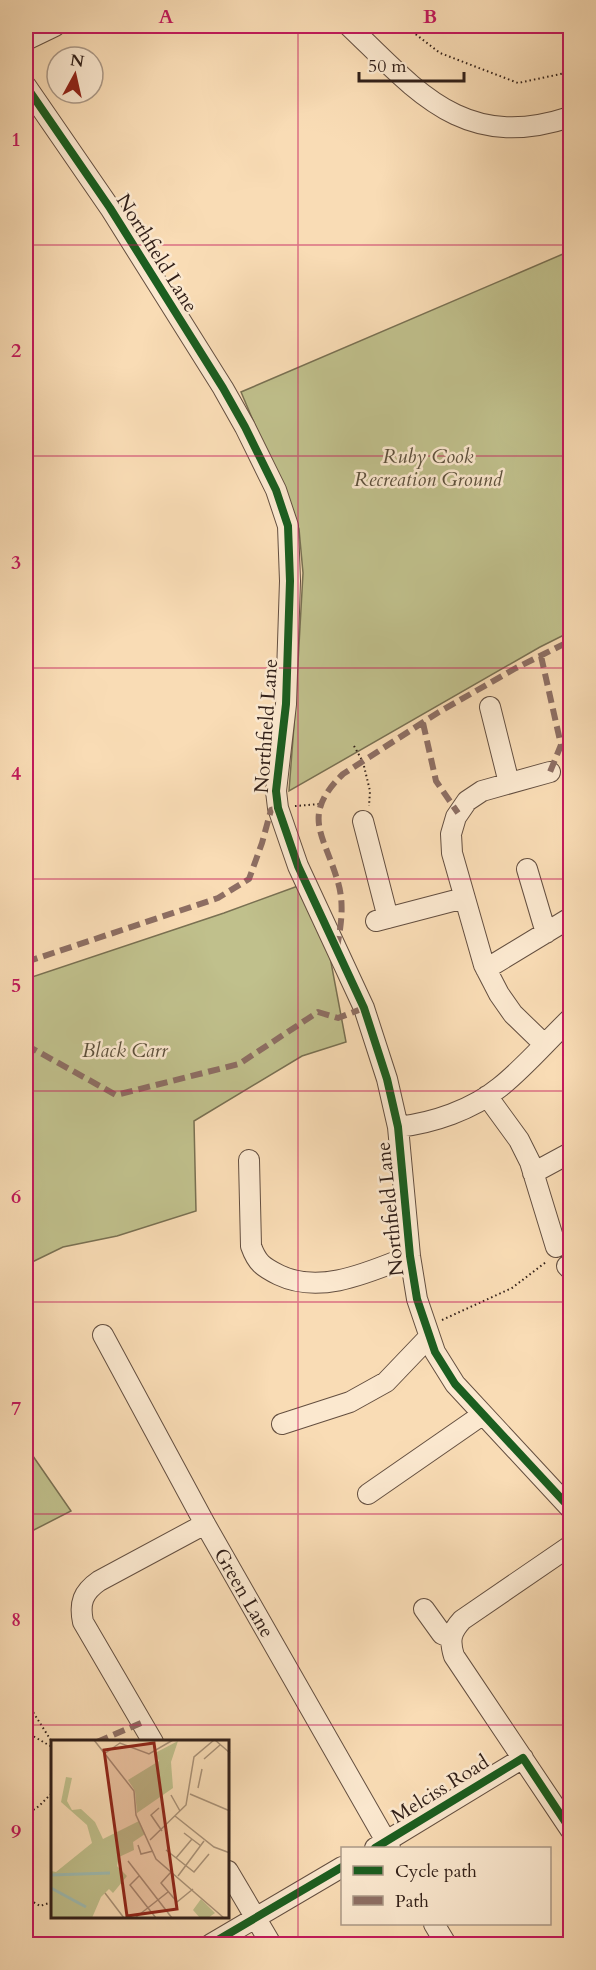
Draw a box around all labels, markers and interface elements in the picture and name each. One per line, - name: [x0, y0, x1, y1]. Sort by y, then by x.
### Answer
- text: A: [158, 3, 174, 30]
- text: B: [423, 3, 437, 30]
- north arrow: [45, 45, 105, 105]
- scale bar: [359, 45, 464, 83]
- text: N: [69, 49, 85, 73]
- text: 50 m: [368, 54, 407, 79]
- text: 1: [11, 126, 21, 153]
- street label: Northfield Lane: [110, 189, 204, 317]
- text: 2: [11, 337, 21, 364]
- park label: Ruby Cook Recreation Ground: [354, 443, 503, 493]
- text: 3: [11, 549, 21, 576]
- street label: Northfield Lane: [248, 658, 284, 794]
- text: 4: [11, 760, 21, 787]
- text: 5: [11, 972, 21, 999]
- park label: Black Carr: [82, 1037, 169, 1064]
- street label: Northfield Lane: [370, 1140, 410, 1278]
- text: 6: [11, 1183, 21, 1210]
- text: 7: [11, 1395, 21, 1422]
- street label: Green Lane: [208, 1543, 280, 1643]
- text: 8: [11, 1606, 21, 1633]
- inset map: [51, 1740, 230, 1919]
- street label: Melciss Road: [386, 1748, 494, 1830]
- text: 9: [11, 1818, 21, 1845]
- legend: [341, 1847, 551, 1925]
- text: Cycle path: [395, 1859, 477, 1884]
- text: Path: [395, 1889, 429, 1914]

